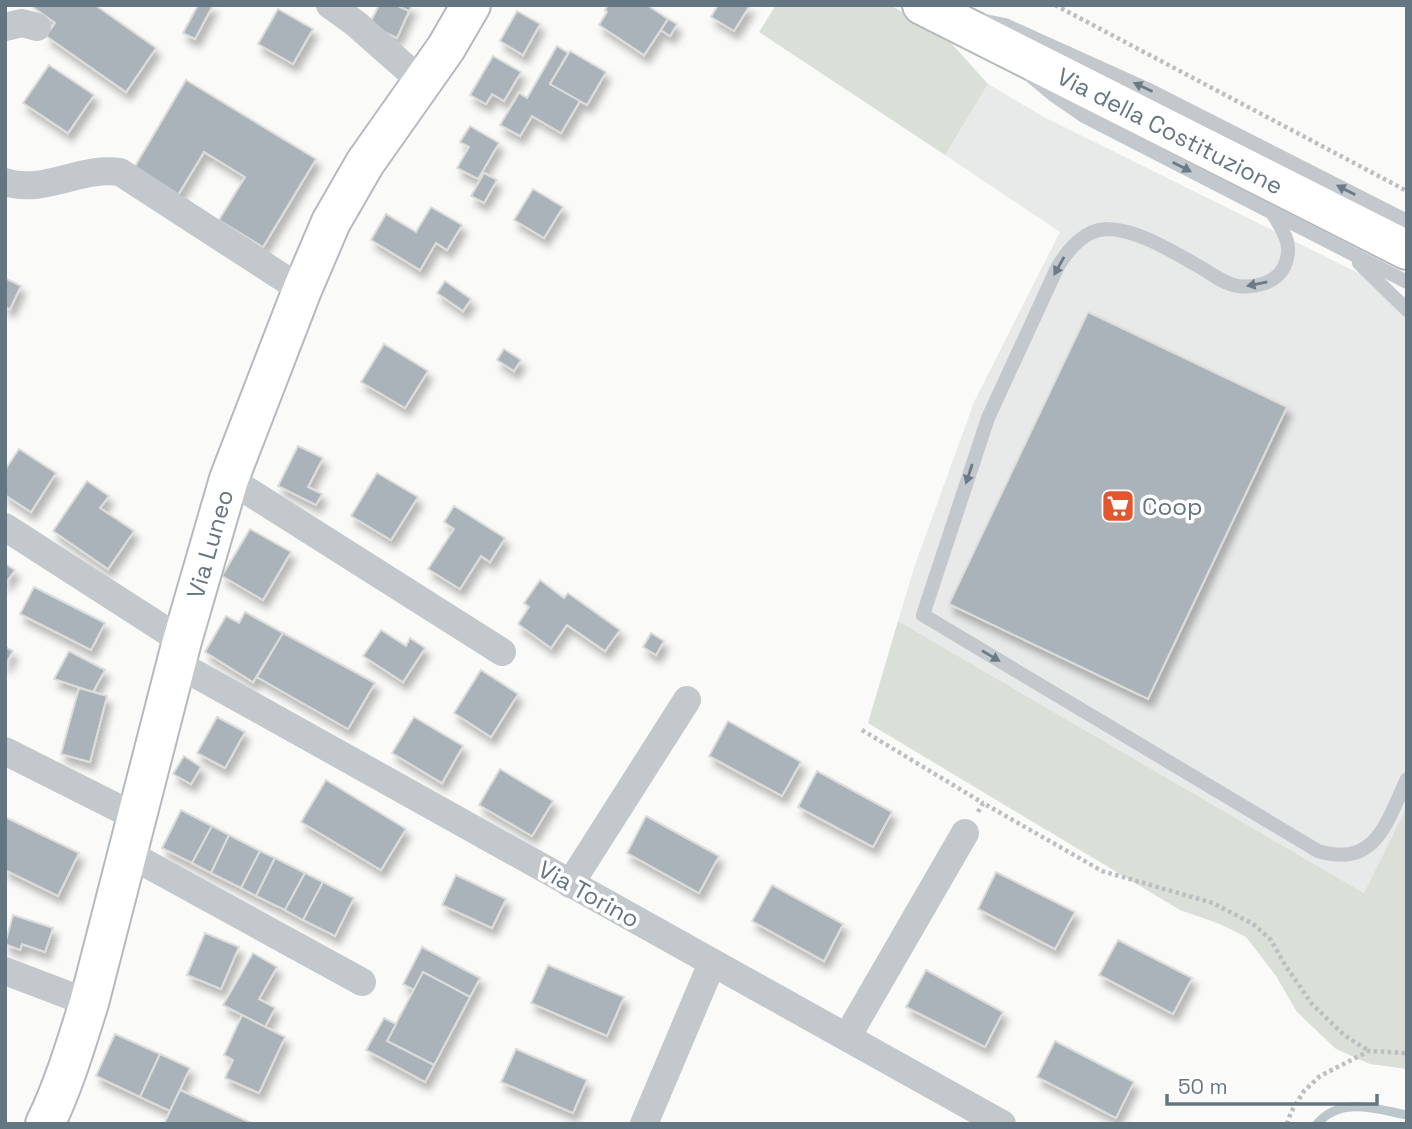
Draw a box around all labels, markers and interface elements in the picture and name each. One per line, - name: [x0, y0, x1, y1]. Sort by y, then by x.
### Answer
- street label: Via della Costituzione: [1052, 61, 1288, 201]
- one-way arrow: [1133, 81, 1153, 93]
- one-way arrow: [1172, 161, 1192, 172]
- one-way arrow: [1336, 184, 1356, 195]
- one-way arrow: [1053, 256, 1065, 276]
- one-way arrow: [1246, 278, 1268, 289]
- one-way arrow: [963, 464, 974, 485]
- street label: Via Luneo: [180, 486, 240, 602]
- supermarket icon: Coop: [1099, 487, 1137, 525]
- place label: Coop: [1142, 491, 1203, 522]
- one-way arrow: [981, 650, 1000, 662]
- street label: Via Torino: [533, 854, 645, 934]
- scale bar: [1167, 1062, 1377, 1106]
- text: 50 m: [1178, 1073, 1228, 1100]

